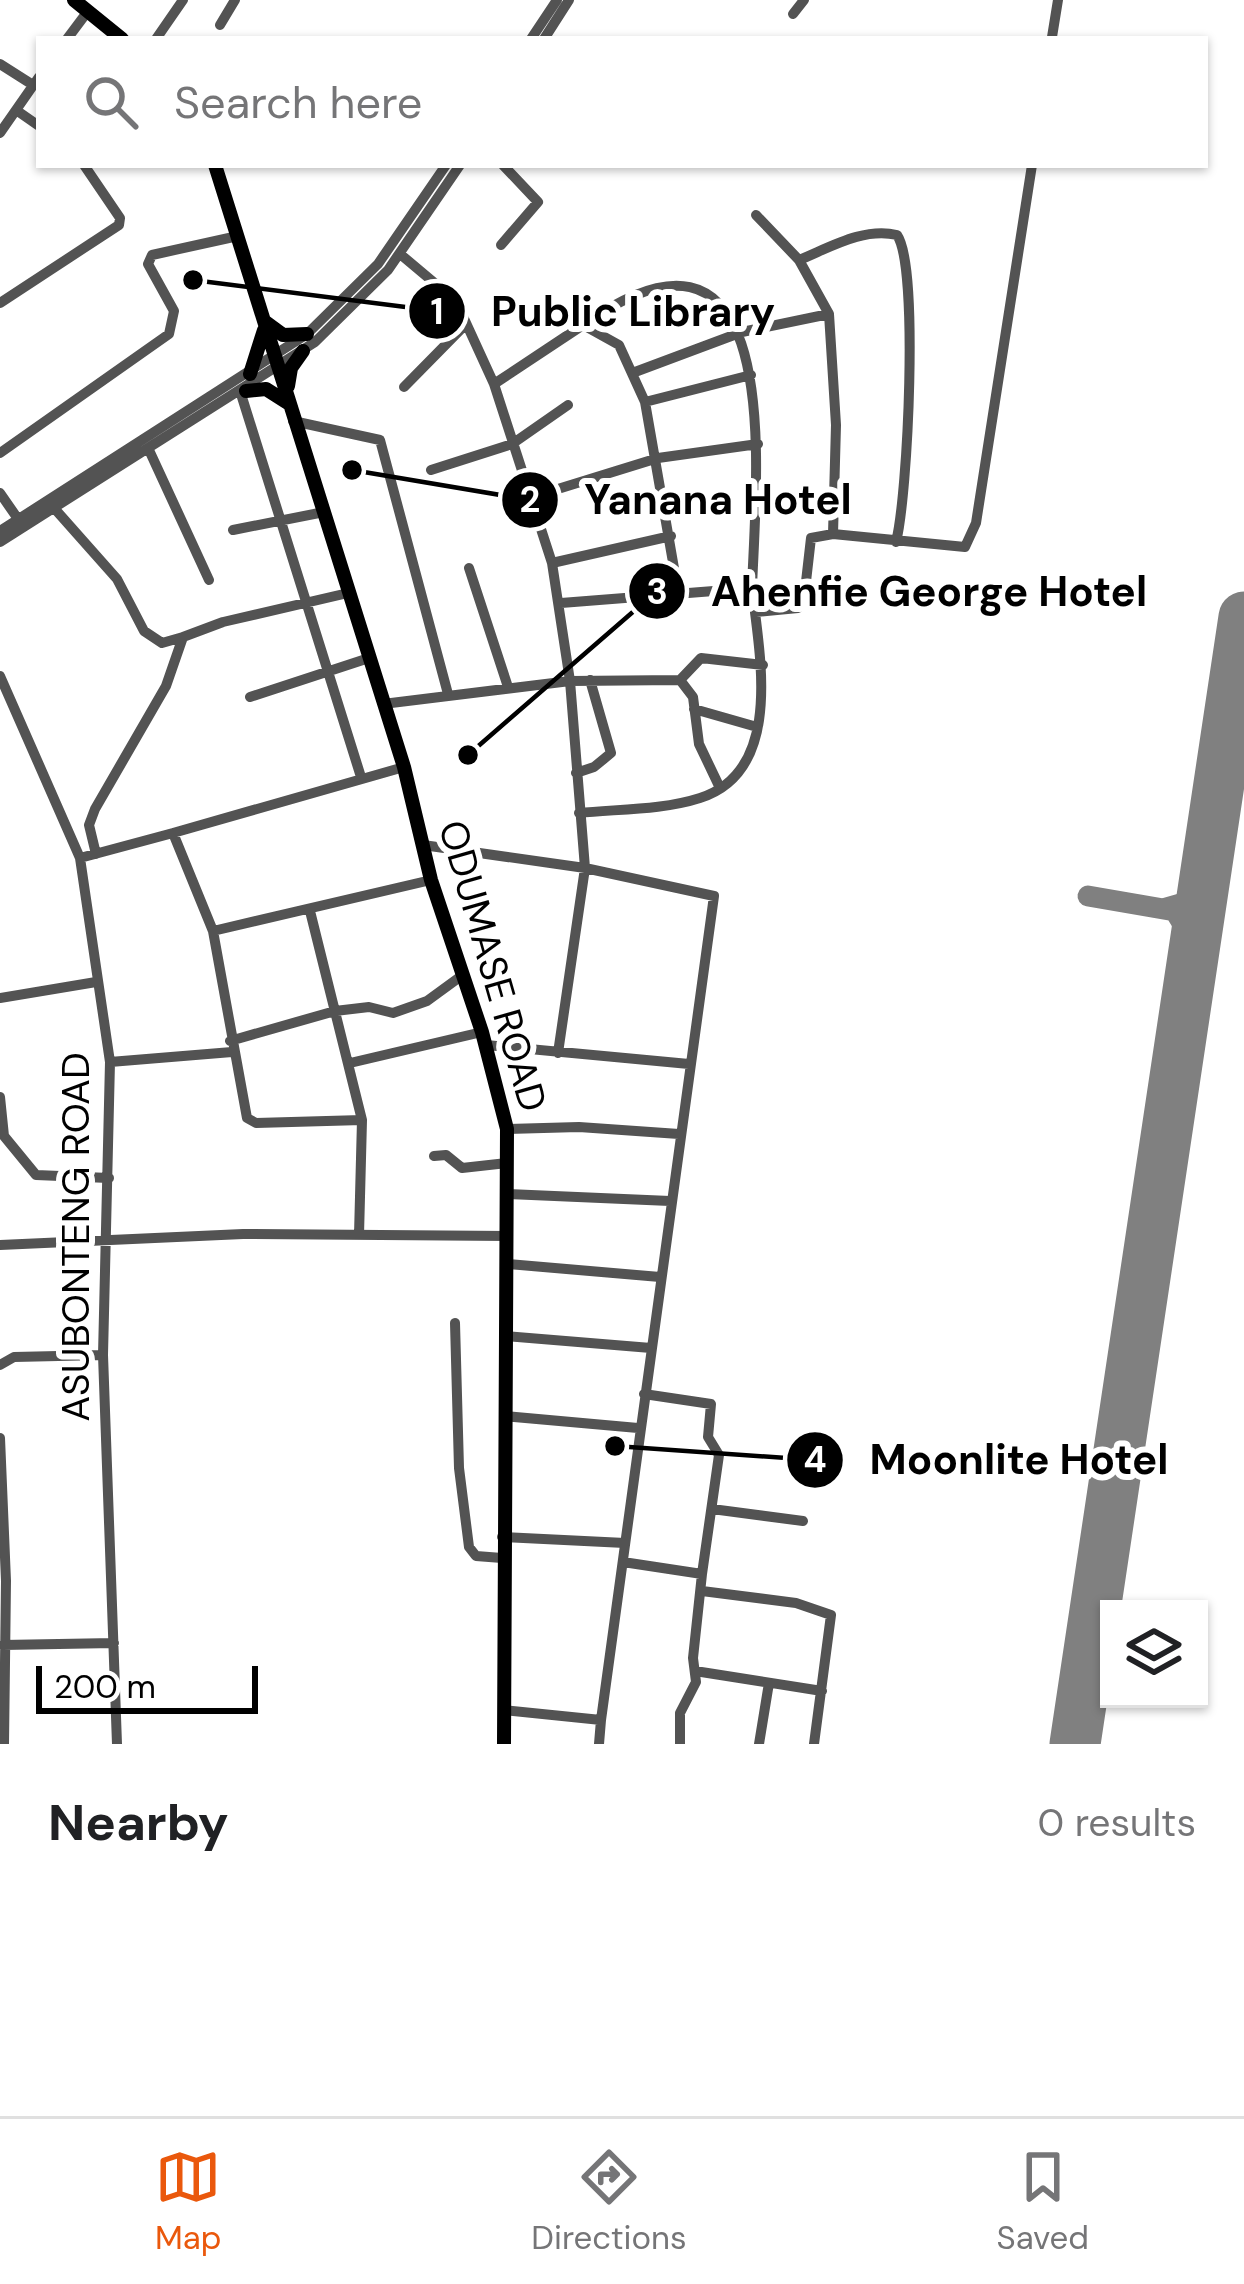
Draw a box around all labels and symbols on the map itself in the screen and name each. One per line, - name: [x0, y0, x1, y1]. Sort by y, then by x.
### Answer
- callout: Public Library: [407, 272, 799, 350]
- text: Public Library: [491, 284, 775, 339]
- text: 1: [430, 288, 444, 335]
- callout: Yanana Hotel: [500, 461, 876, 539]
- text: Yanana Hotel: [584, 472, 852, 527]
- text: 2: [520, 476, 540, 523]
- callout: Ahenfie George Hotel: [627, 552, 1171, 630]
- text: Ahenfie George Hotel: [711, 564, 1147, 619]
- text: 3: [646, 568, 668, 615]
- street label: ODUMASE ROAD: [427, 815, 559, 1117]
- street label: ASUBONTENG ROAD: [50, 1052, 101, 1422]
- callout: Moonlite Hotel: [785, 1421, 1192, 1499]
- text: Moonlite Hotel: [870, 1432, 1168, 1487]
- text: 4: [803, 1436, 827, 1483]
- scale bar: [36, 1660, 258, 1713]

